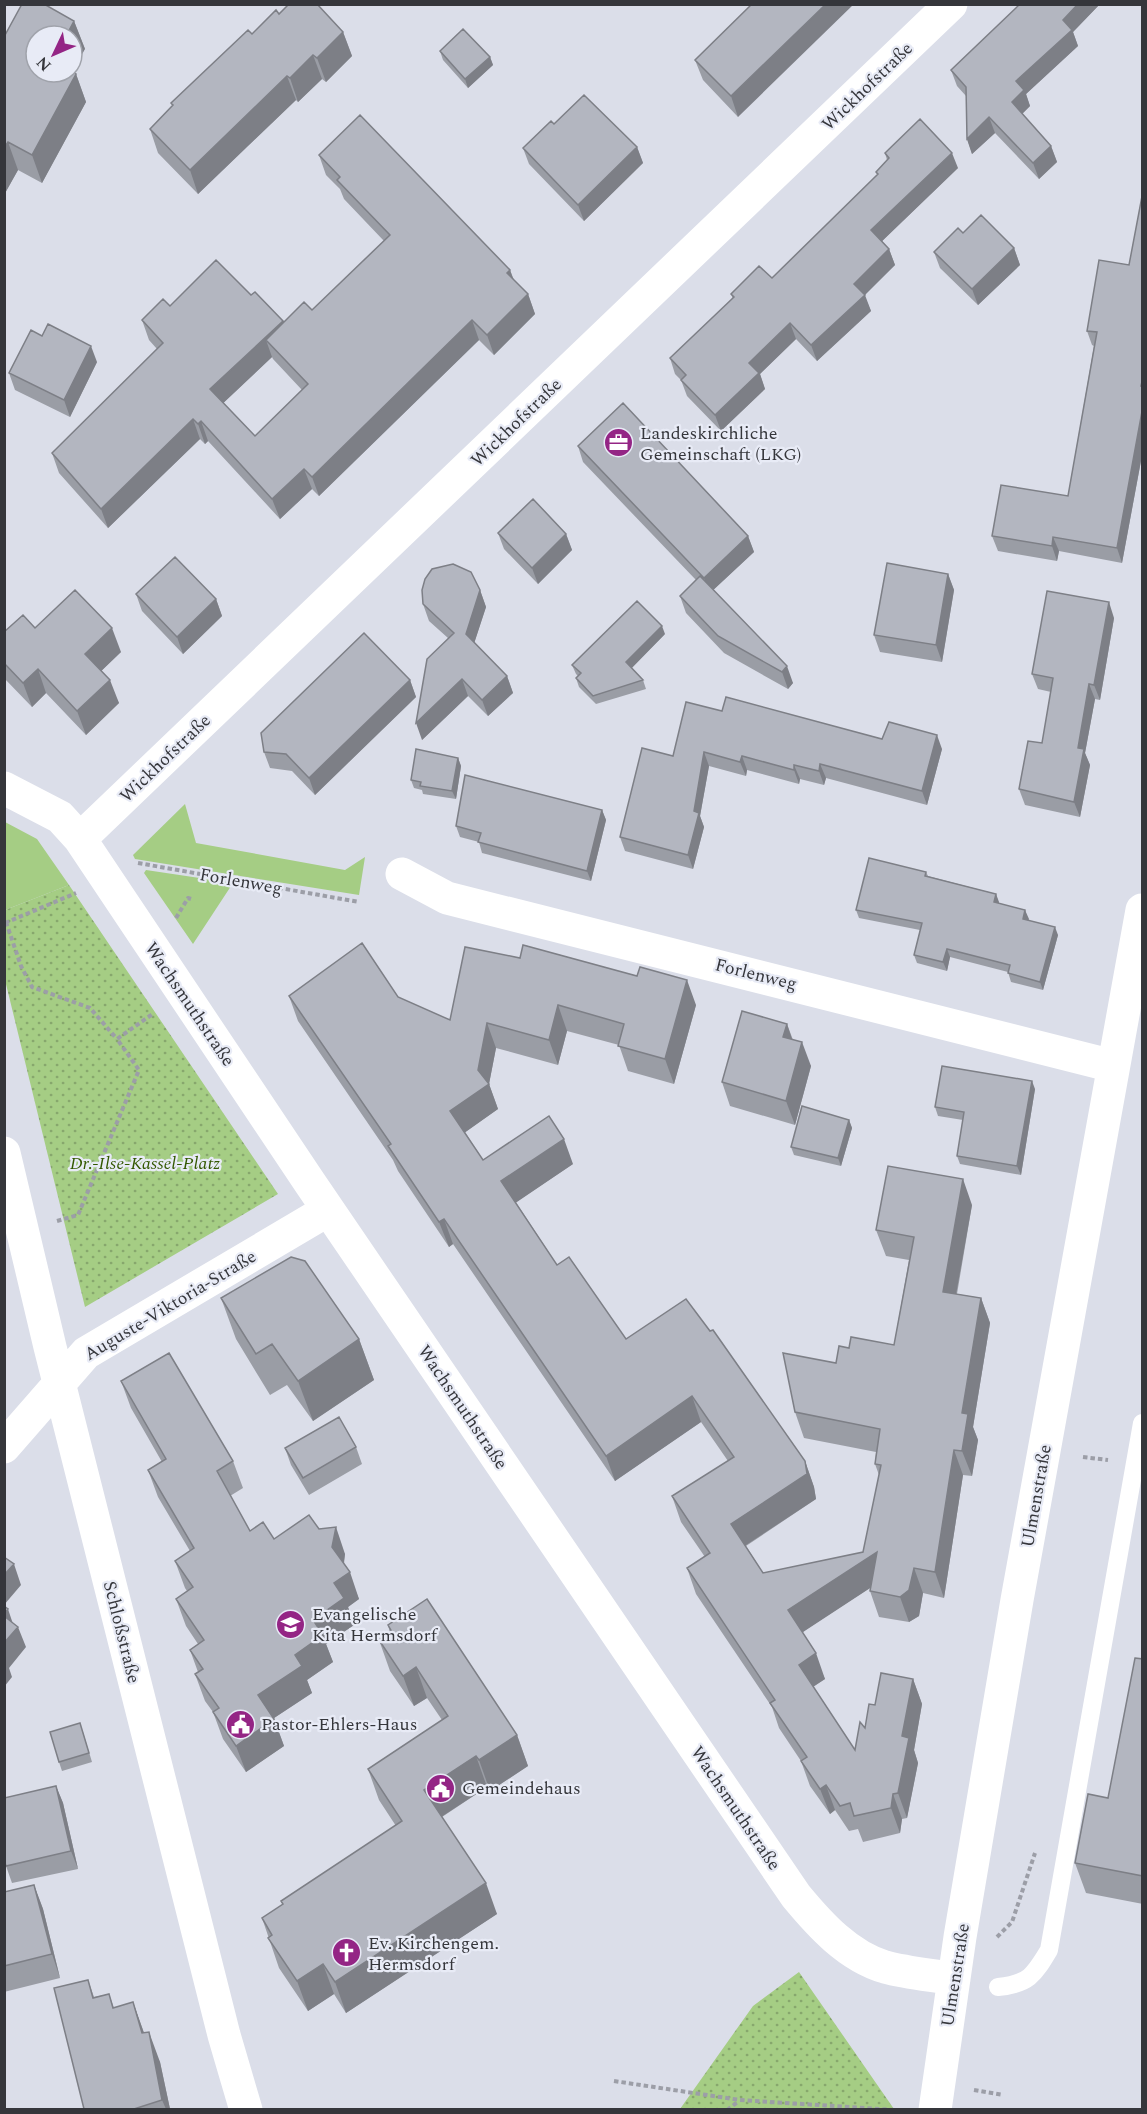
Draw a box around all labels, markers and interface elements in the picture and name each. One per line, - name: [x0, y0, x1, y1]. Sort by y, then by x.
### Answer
- north arrow: [24, 24, 84, 84]
- street label: Wickhofstraße: [816, 36, 919, 137]
- text: N: [31, 51, 57, 77]
- street label: Wickhofstraße: [465, 372, 568, 473]
- place label: Landeskirchliche Gemeinschaft (LKG): [640, 420, 801, 468]
- office icon: Landeskirchliche Gemeinschaft (LKG): [603, 427, 635, 459]
- street label: Wickhofstraße: [114, 708, 217, 809]
- street label: Forlenweg: [197, 861, 285, 902]
- street label: Wachsmuthstraße: [138, 937, 241, 1072]
- street label: Forlenweg: [712, 951, 800, 998]
- park label: Dr.-Ilse-Kassel-Platz: [70, 1150, 220, 1177]
- street label: Auguste-Viktoria-Straße: [79, 1243, 262, 1368]
- street label: Wachsmuthstraße: [411, 1340, 514, 1475]
- street label: Ulmenstraße: [1014, 1442, 1059, 1550]
- street label: Schloßstraße: [96, 1578, 147, 1686]
- place label: Evangelische Kita Hermsdorf: [312, 1601, 439, 1649]
- school or university icon: Evangelische Kita Hermsdorf: [275, 1608, 307, 1640]
- public building icon: Pastor-Ehlers-Haus: [224, 1708, 256, 1740]
- place label: Pastor-Ehlers-Haus: [261, 1711, 417, 1738]
- street label: Wachsmuthstraße: [684, 1741, 787, 1876]
- public building icon: Gemeindehaus: [425, 1772, 457, 1804]
- place label: Gemeindehaus: [462, 1775, 581, 1802]
- street label: Ulmenstraße: [934, 1922, 977, 2029]
- place label: Ev. Kirchengem. Hermsdorf: [368, 1930, 499, 1978]
- church icon: Ev. Kirchengem. Hermsdorf: [331, 1937, 363, 1969]

